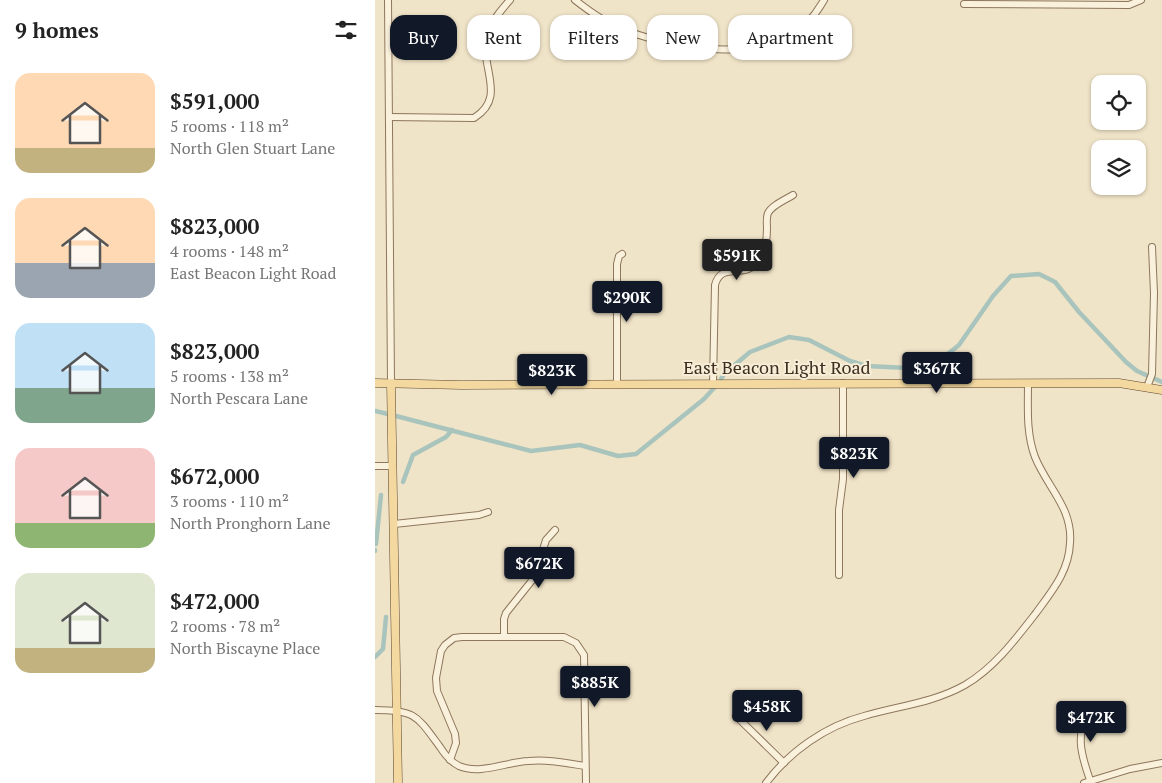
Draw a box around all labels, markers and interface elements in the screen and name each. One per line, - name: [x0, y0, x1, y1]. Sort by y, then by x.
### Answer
- chip: Buy: [390, 15, 457, 60]
- chip: Rent: [467, 15, 540, 60]
- chip: Filters: [550, 15, 637, 60]
- chip: New: [647, 15, 718, 60]
- chip: Apartment: [728, 15, 852, 60]
- text: 9 homes: [15, 16, 99, 44]
- icon: filters: [332, 16, 360, 44]
- map controls: [1091, 75, 1146, 195]
- button: locate: [1091, 75, 1146, 130]
- text: $591,000: [170, 87, 259, 115]
- icon: home: [55, 93, 115, 153]
- text: 5 rooms · 118 m²: [170, 115, 289, 137]
- text: North Glen Stuart Lane: [170, 137, 335, 159]
- button: layers: [1091, 140, 1146, 195]
- text: $823,000: [170, 212, 259, 240]
- icon: home: [55, 218, 115, 278]
- pin: $591K: [702, 238, 772, 281]
- text: 4 rooms · 148 m²: [170, 240, 289, 262]
- text: $591K: [713, 244, 761, 266]
- text: East Beacon Light Road: [170, 262, 336, 284]
- pin: $290K: [592, 280, 662, 323]
- text: $290K: [603, 286, 651, 308]
- text: $823,000: [170, 337, 259, 365]
- icon: home: [55, 343, 115, 403]
- pin: $367K: [902, 352, 972, 394]
- pin: $823K: [517, 354, 587, 396]
- street label: East Beacon Light Road: [683, 355, 871, 379]
- text: $367K: [913, 357, 961, 379]
- text: $823K: [528, 359, 576, 381]
- text: 5 rooms · 138 m²: [170, 365, 289, 387]
- text: North Pescara Lane: [170, 387, 308, 409]
- pin: $823K: [819, 436, 889, 479]
- text: $823K: [830, 442, 878, 464]
- text: $672,000: [170, 462, 259, 490]
- icon: home: [55, 468, 115, 528]
- text: 3 rooms · 110 m²: [170, 490, 289, 512]
- text: North Pronghorn Lane: [170, 512, 331, 534]
- pin: $672K: [504, 546, 574, 589]
- text: $672K: [515, 552, 563, 574]
- text: $472,000: [170, 587, 259, 615]
- icon: home: [55, 593, 115, 653]
- text: 2 rooms · 78 m²: [170, 615, 280, 637]
- text: North Biscayne Place: [170, 637, 320, 659]
- pin: $885K: [560, 666, 630, 708]
- text: $885K: [571, 671, 619, 693]
- pin: $458K: [732, 690, 802, 732]
- text: $458K: [743, 695, 791, 717]
- pin: $472K: [1056, 700, 1126, 743]
- text: $472K: [1067, 706, 1115, 728]

